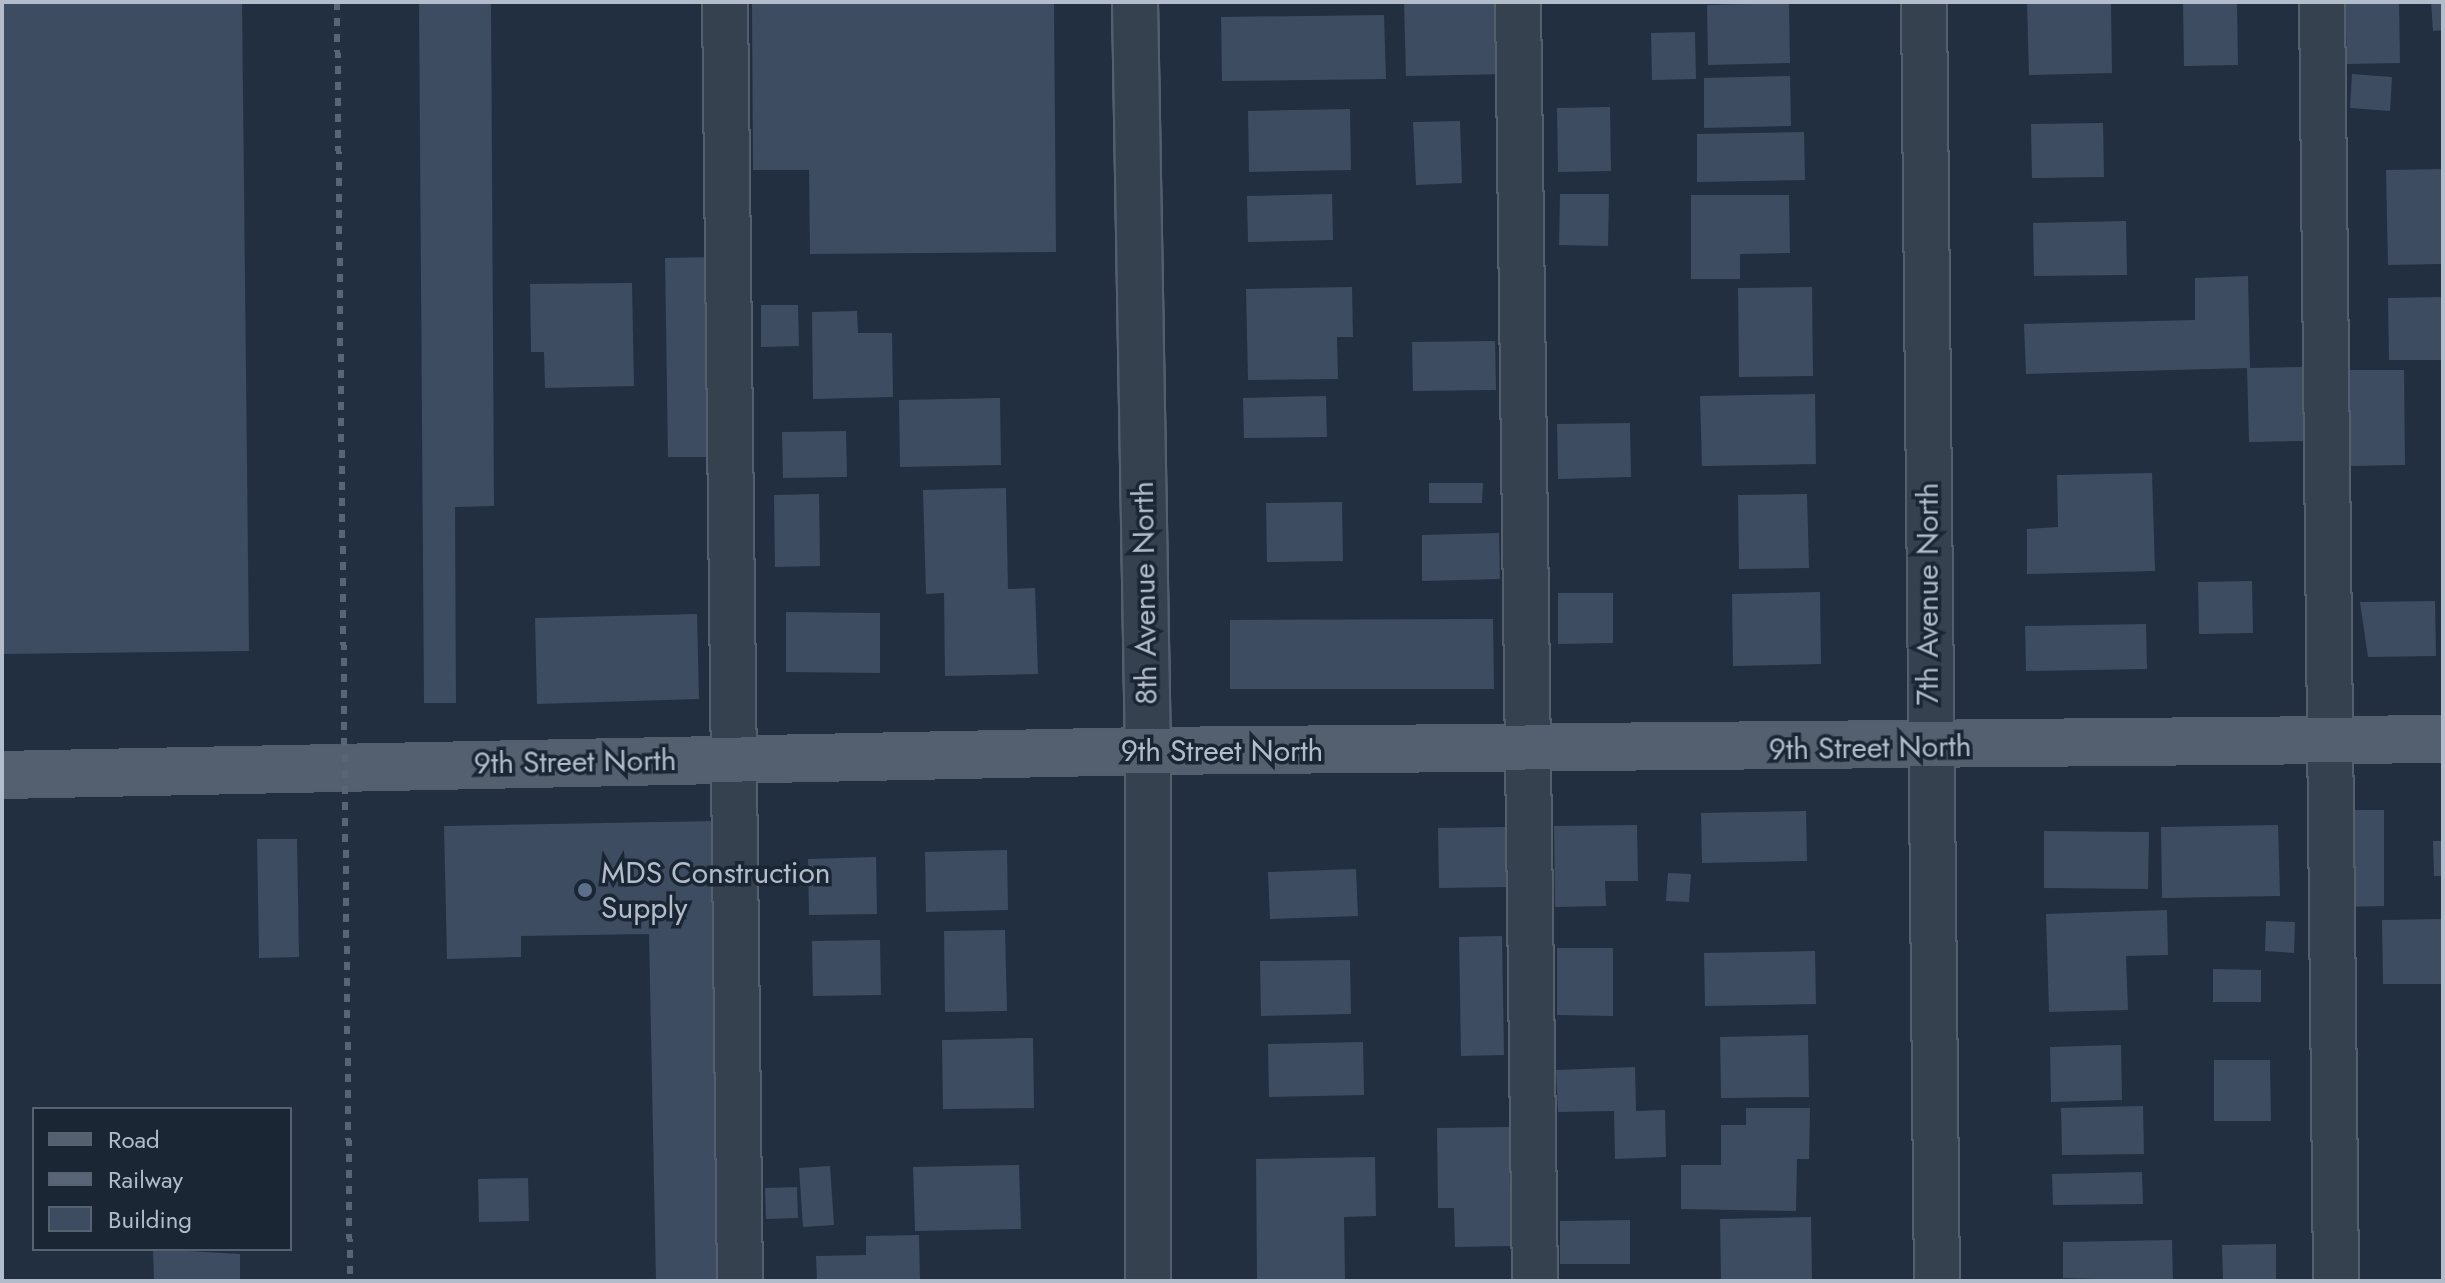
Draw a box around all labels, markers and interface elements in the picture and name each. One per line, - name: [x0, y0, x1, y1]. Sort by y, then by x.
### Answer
- street label: 8th Avenue North: [1125, 481, 1165, 705]
- street label: 7th Avenue North: [1910, 482, 1946, 706]
- street label: 9th Street North: [1768, 728, 1972, 768]
- street label: 9th Street North: [1121, 733, 1323, 769]
- street label: 9th Street North: [473, 742, 677, 782]
- place label: MDS Construction Supply: [601, 855, 831, 926]
- marker: MDS Construction Supply: [576, 881, 594, 899]
- legend: [32, 1107, 292, 1251]
- text: Road: [108, 1122, 160, 1157]
- text: Railway: [108, 1162, 183, 1197]
- text: Building: [108, 1202, 192, 1237]

